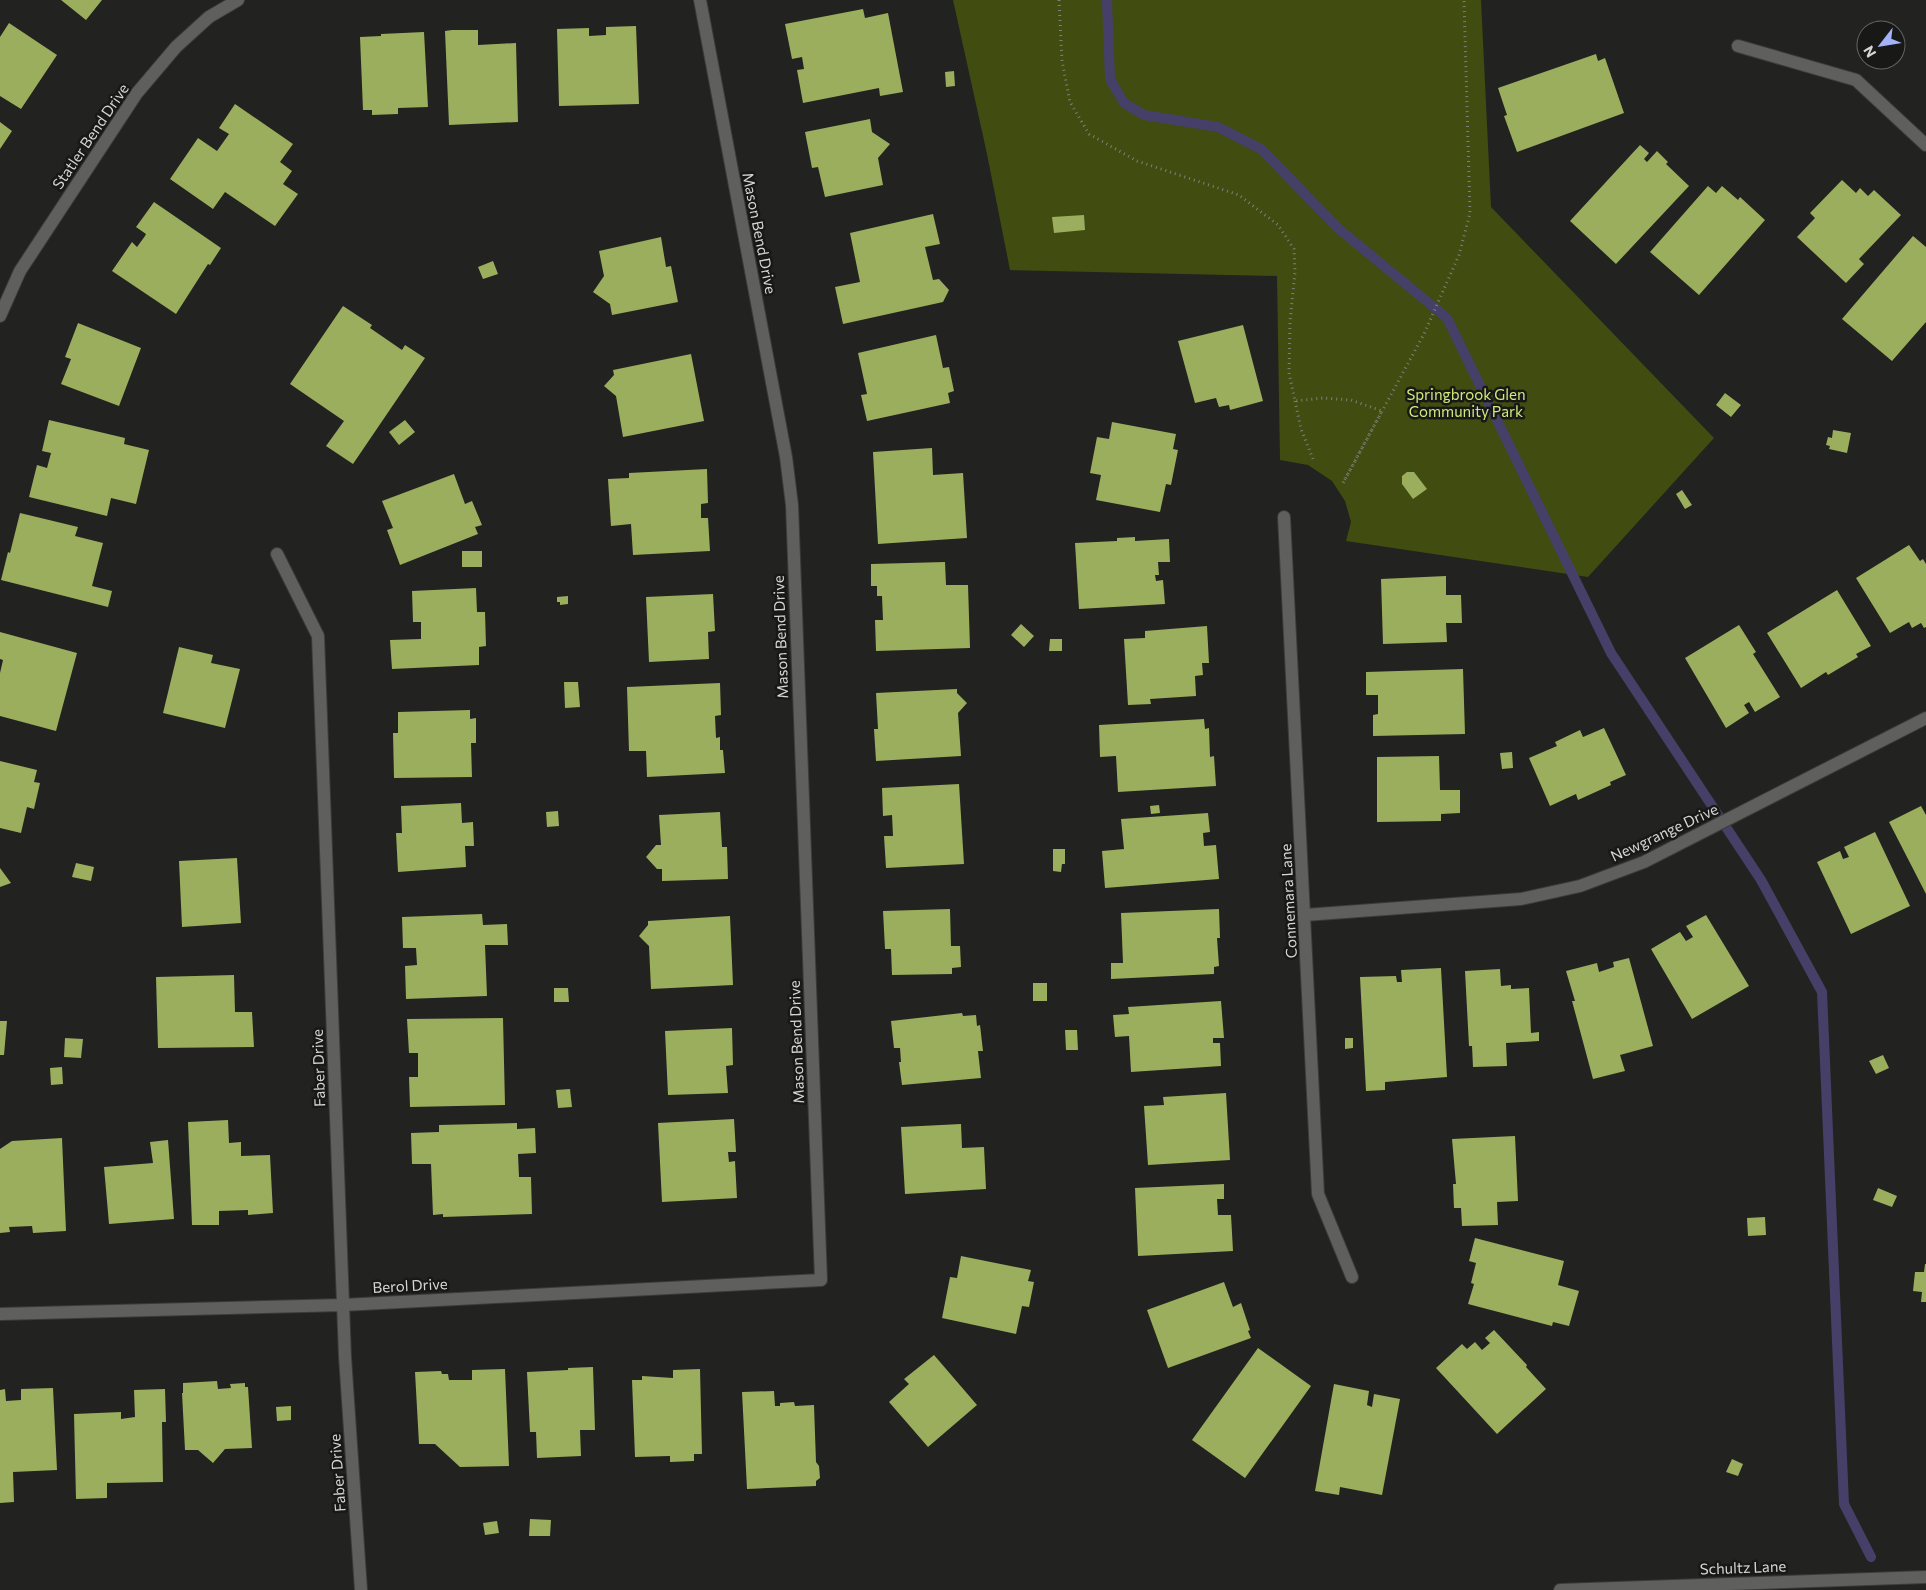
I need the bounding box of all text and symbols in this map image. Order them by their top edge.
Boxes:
north arrow [1856,20,1906,70]
text: N [1859,43,1879,61]
street label: Statler Bend Drive [48,80,132,192]
street label: Mason Bend Drive [739,171,781,295]
park label: Springbrook Glen Community Park [1406,385,1526,420]
street label: Mason Bend Drive [769,575,791,699]
street label: Newgrange Drive [1607,799,1721,865]
street label: Connemara Lane [1276,843,1300,959]
street label: Mason Bend Drive [785,980,807,1104]
street label: Faber Drive [308,1029,328,1107]
street label: Berol Drive [372,1274,448,1296]
street label: Faber Drive [325,1433,349,1513]
street label: Schultz Lane [1700,1556,1787,1578]

